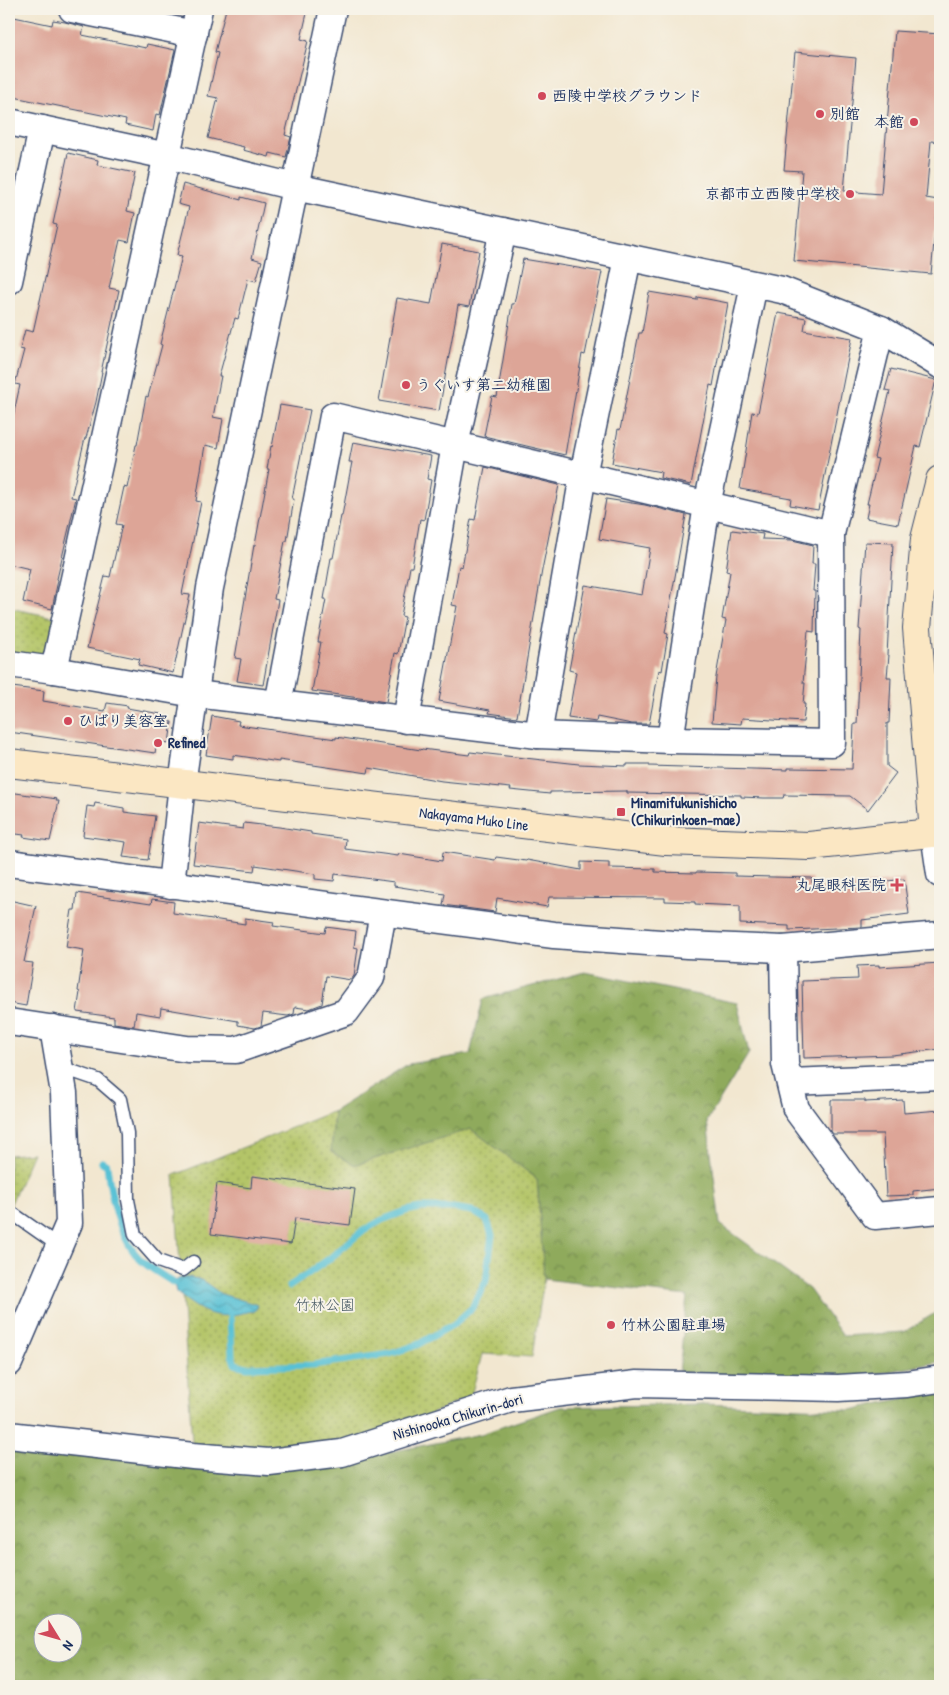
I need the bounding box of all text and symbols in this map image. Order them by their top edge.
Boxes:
place label: 西陵中学校グラウンド [552,85,702,106]
marker: 西陵中学校グラウンド [536,90,548,102]
place label: 別館 [830,103,860,124]
marker: 別館 [814,108,826,120]
place label: 本館 [874,111,904,132]
marker: 本館 [908,116,920,128]
place label: 京都市立西陵中学校 [705,183,840,204]
marker: 京都市立西陵中学校 [844,188,856,200]
place label: うぐいす第二幼稚園 [416,374,551,395]
marker: うぐいす第二幼稚園 [400,379,412,391]
place label: ひばり美容室 [78,710,168,731]
marker: ひばり美容室 [62,715,74,727]
place label: Refined [168,732,206,753]
marker: Refined [152,737,164,749]
place label: Minamifukunishicho (Chikurinkoen-mae) [631,792,741,830]
street label: Nakayama Muko Line [418,801,530,836]
marker: Minamifukunishicho (Chikurinkoen-mae) [615,806,627,818]
place label: 丸尾眼科医院 [796,874,886,895]
marker: 丸尾眼科医院 [890,878,904,892]
park label: 竹林公園 [295,1294,355,1315]
place label: 竹林公園駐車場 [621,1314,726,1335]
marker: 竹林公園駐車場 [605,1319,617,1331]
street label: Nishinooka Chikurin-dori [390,1388,525,1445]
north arrow [32,1612,82,1662]
text: N [59,1637,79,1655]

